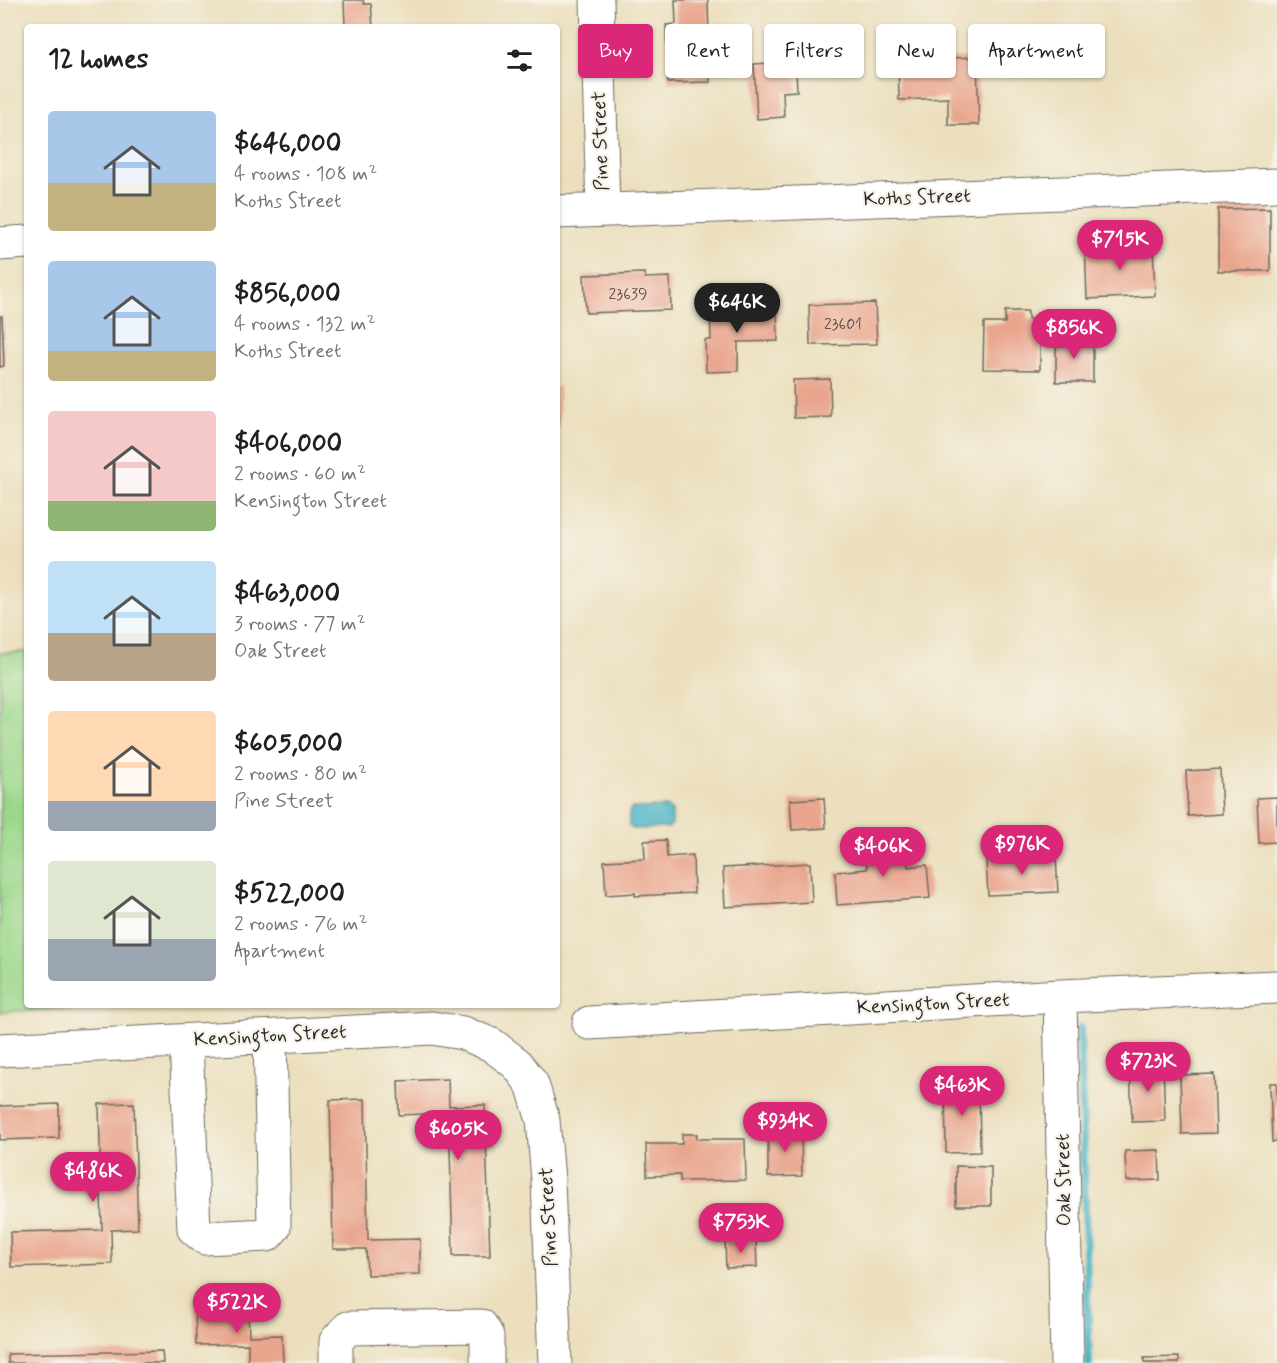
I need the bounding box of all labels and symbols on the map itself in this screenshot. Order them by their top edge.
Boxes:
street label: Pine Street [586,91,616,191]
street label: Koths Street [863,183,971,213]
pin: $715K [1078,220,1162,271]
pin: $646K [695,283,779,334]
house number: 23639 [609,284,647,305]
pin: $856K [1032,309,1116,360]
house number: 23601 [824,314,862,335]
pin: $976K [980,825,1064,876]
pin: $406K [841,827,925,878]
street label: Kensington Street [856,987,1010,1023]
street label: Kensington Street [193,1019,347,1055]
pin: $723K [1106,1042,1190,1093]
pin: $463K [920,1066,1004,1117]
pin: $934K [743,1102,827,1153]
pin: $605K [416,1110,500,1161]
street label: Oak Street [1050,1133,1078,1227]
pin: $486K [51,1152,135,1203]
street label: Pine Street [533,1166,565,1268]
pin: $753K [699,1203,783,1254]
pin: $522K [195,1283,279,1334]

